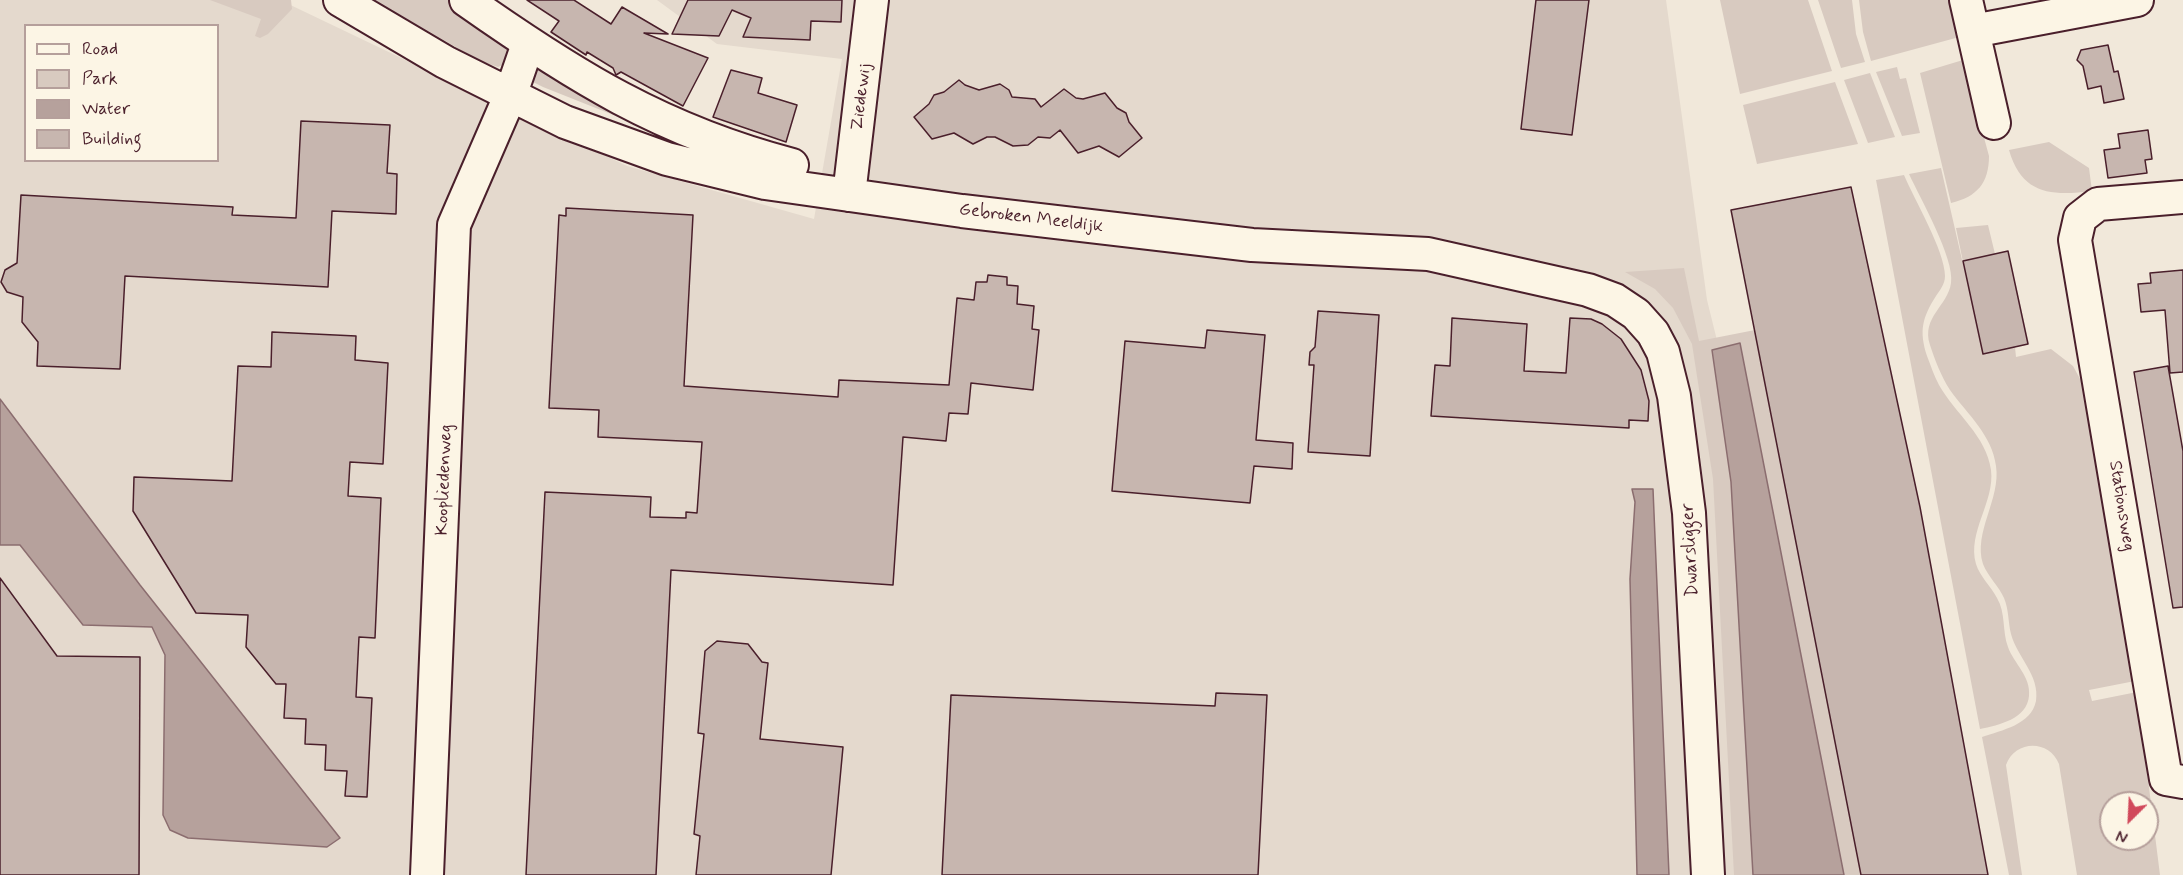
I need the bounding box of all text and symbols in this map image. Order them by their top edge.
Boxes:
legend [24,24,219,162]
text: Road [82,37,118,61]
street label: Ziedewij [847,62,877,132]
text: Park [82,67,118,91]
text: Water [82,97,130,121]
text: Building [82,127,142,151]
street label: Gebroken Meeldijk [958,199,1104,239]
street label: Koopliedenweg [432,424,458,536]
street label: Stationsweg [2103,459,2139,553]
street label: Dwarsligger [1678,503,1704,597]
north arrow [2099,791,2159,851]
text: N [2113,824,2131,848]

